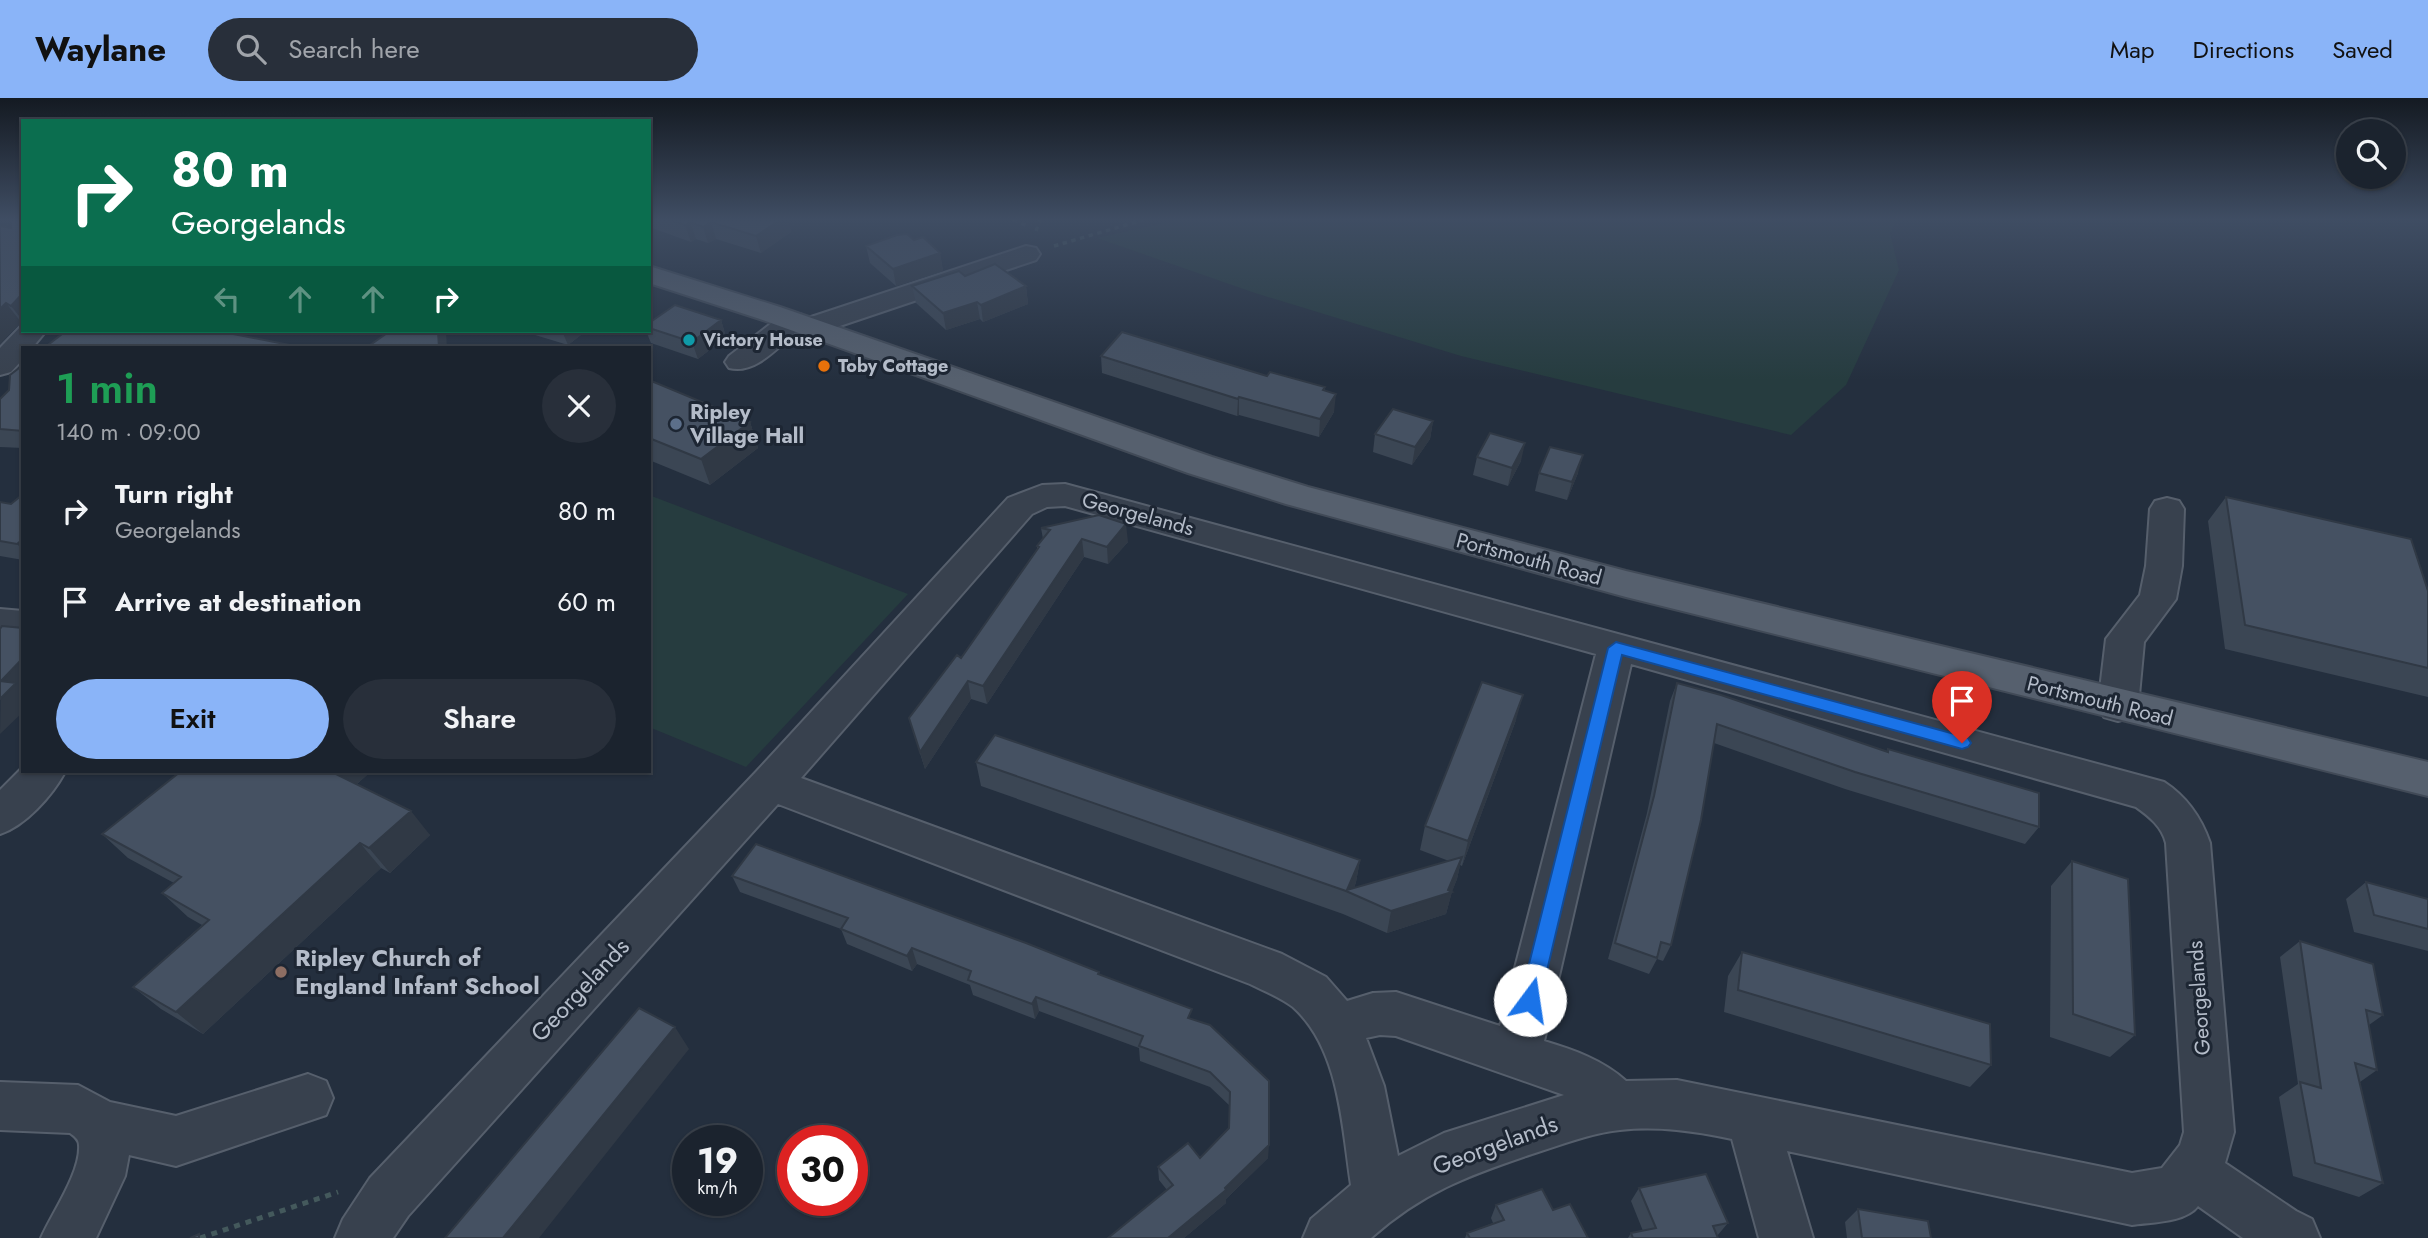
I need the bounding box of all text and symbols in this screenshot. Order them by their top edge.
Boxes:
search box [208,18,698,81]
text: Waylane [35,26,166,73]
icon: search [232,30,270,68]
text: Search here [288,30,420,68]
text: Map [2110,32,2155,67]
text: Directions [2193,32,2294,67]
text: Saved [2332,32,2393,67]
map controls [2336,119,2406,189]
button: search [2336,119,2406,189]
text: 80 m [171,135,289,205]
icon: right [56,147,147,238]
text: Georgelands [171,200,346,246]
icon: left [208,280,246,318]
icon: ahead [281,280,319,318]
icon: ahead [354,280,392,318]
icon: right [427,280,465,318]
place label: Victory House [702,327,823,353]
marker: Victory House [681,332,697,348]
place label: Toby Cottage [838,353,948,379]
text: 1 min [56,358,158,419]
marker: Toby Cottage [816,358,832,374]
button: close [542,369,616,443]
place label: Ripley Village Hall [689,397,804,451]
text: 140 m · 09:00 [56,415,201,449]
marker: Ripley Village Hall [668,416,684,432]
text: Turn right [115,475,233,513]
street label: Georgelands [1079,485,1197,543]
icon: right [56,492,94,530]
text: 80 m [558,492,616,530]
text: Georgelands [115,513,241,547]
street label: Portsmouth Road [1453,525,1605,593]
icon: arrive [56,583,94,621]
text: Arrive at destination [115,583,362,621]
text: 60 m [557,583,616,621]
street label: Portsmouth Road [2024,668,2176,734]
pin [1932,671,1992,743]
button: Exit [56,679,329,759]
button: Share [343,679,616,759]
icon: arrive [1943,682,1981,720]
street label: Georgelands [522,930,637,1049]
place label: Ripley Church of England Infant School [295,940,540,1003]
street label: Georgelands [2180,940,2218,1056]
position arrow [1493,963,1567,1037]
marker: Ripley Church of England Infant School [273,964,289,980]
street label: Georgelands [1427,1106,1562,1183]
speed limit sign: 30 [777,1125,868,1216]
text: 19 [697,1136,738,1186]
text: km/h [697,1175,738,1201]

